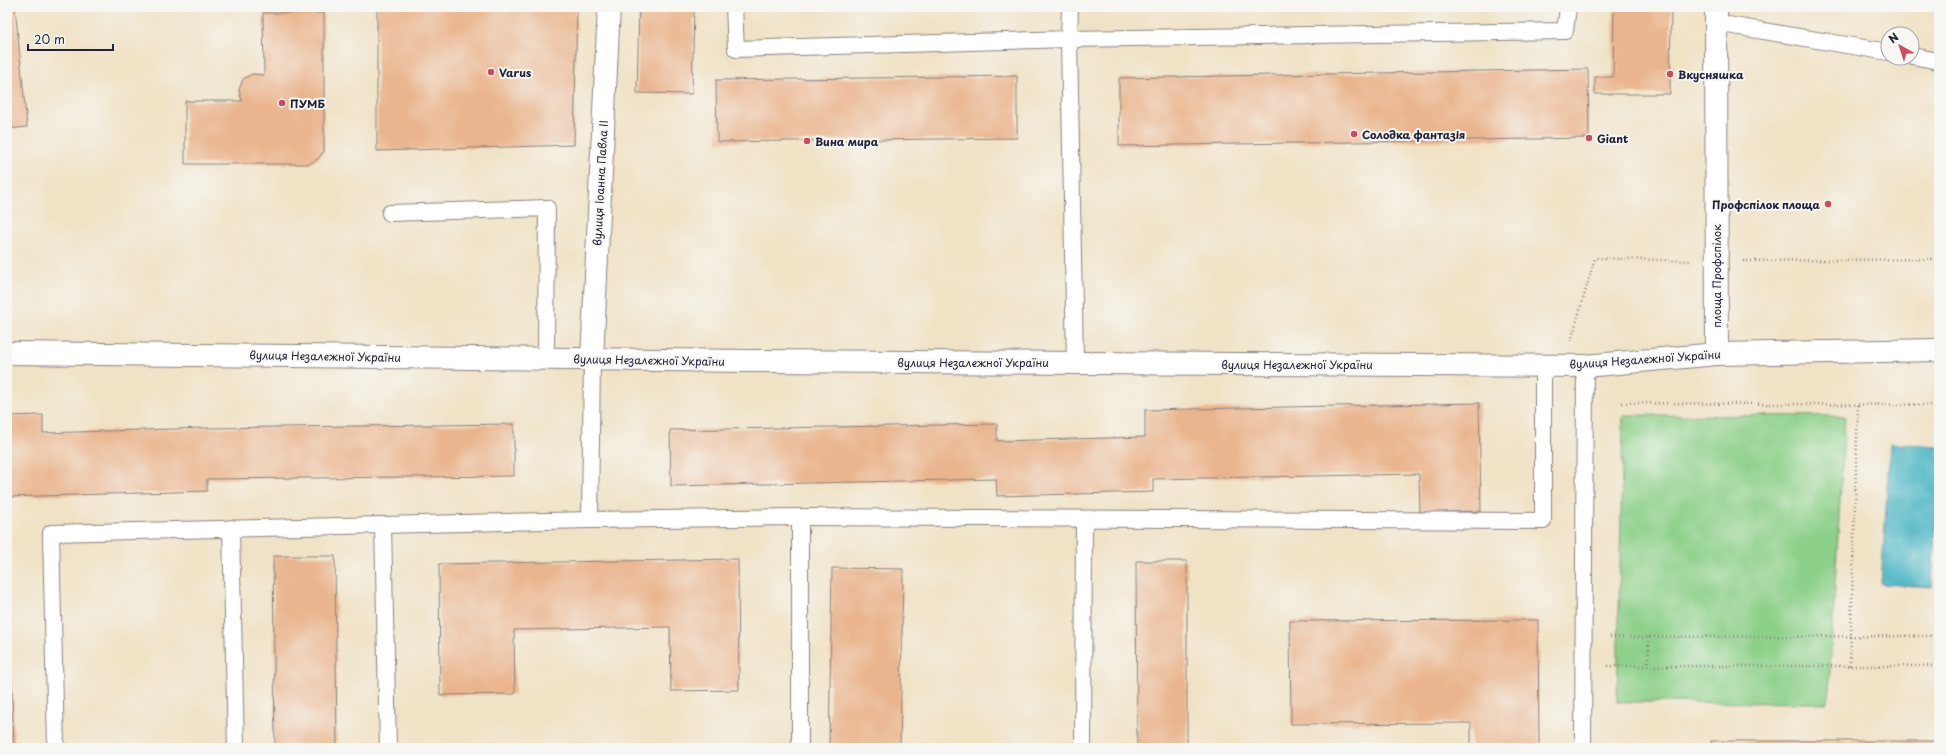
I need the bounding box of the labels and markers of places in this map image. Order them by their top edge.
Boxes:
place label: Varus [499,64,531,81]
place label: Вкусняшка [1678,66,1744,83]
marker: Varus [486,67,496,77]
marker: Вкусняшка [1665,69,1675,79]
place label: ПУМБ [290,95,325,112]
marker: ПУМБ [277,98,287,108]
place label: Солодка фантазія [1362,126,1465,143]
marker: Солодка фантазія [1349,129,1359,139]
place label: Giant [1597,130,1628,147]
place label: Вина мира [815,133,879,150]
marker: Giant [1584,133,1594,143]
marker: Вина мира [802,136,812,146]
place label: Профспілок площа [1712,196,1821,213]
marker: Профспілок площа [1823,199,1833,209]

